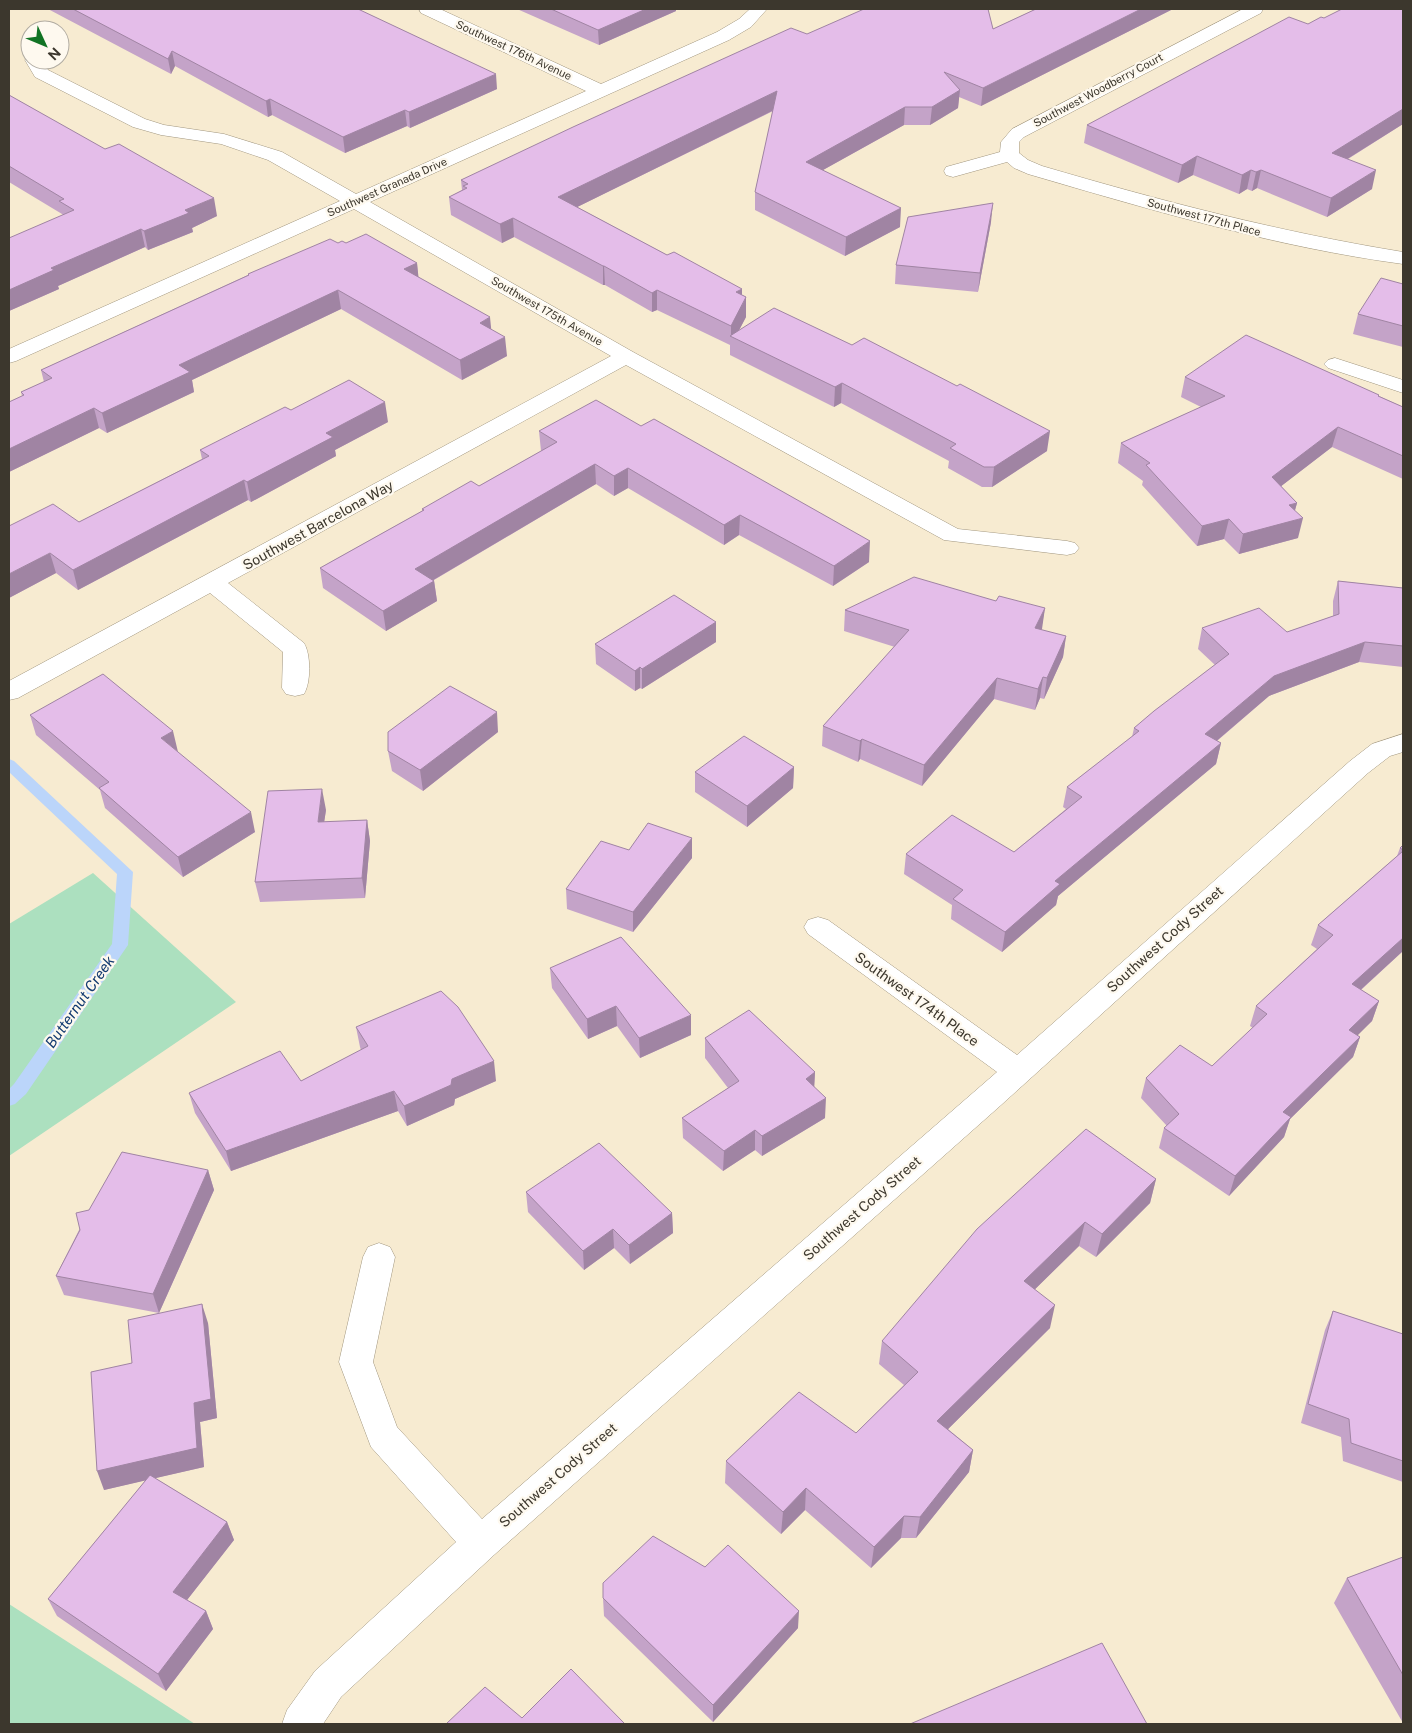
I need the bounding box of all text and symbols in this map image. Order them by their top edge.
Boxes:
street label: Southwest 176th Avenue [454,18,574,82]
north arrow [20,20,70,70]
text: N [45,45,64,64]
street label: Southwest Woodberry Court [1031,51,1165,129]
street label: Southwest Granada Drive [325,155,449,219]
street label: Southwest 177th Place [1146,196,1262,238]
street label: Southwest 175th Avenue [489,274,605,348]
street label: Southwest Barcelona Way [240,477,396,573]
street label: Southwest Cody Street [1104,883,1226,995]
street label: Southwest 174th Place [852,949,982,1049]
water label: Butternut Creek [42,952,118,1051]
street label: Southwest Cody Street [800,1153,924,1263]
street label: Southwest Cody Street [496,1420,620,1530]

